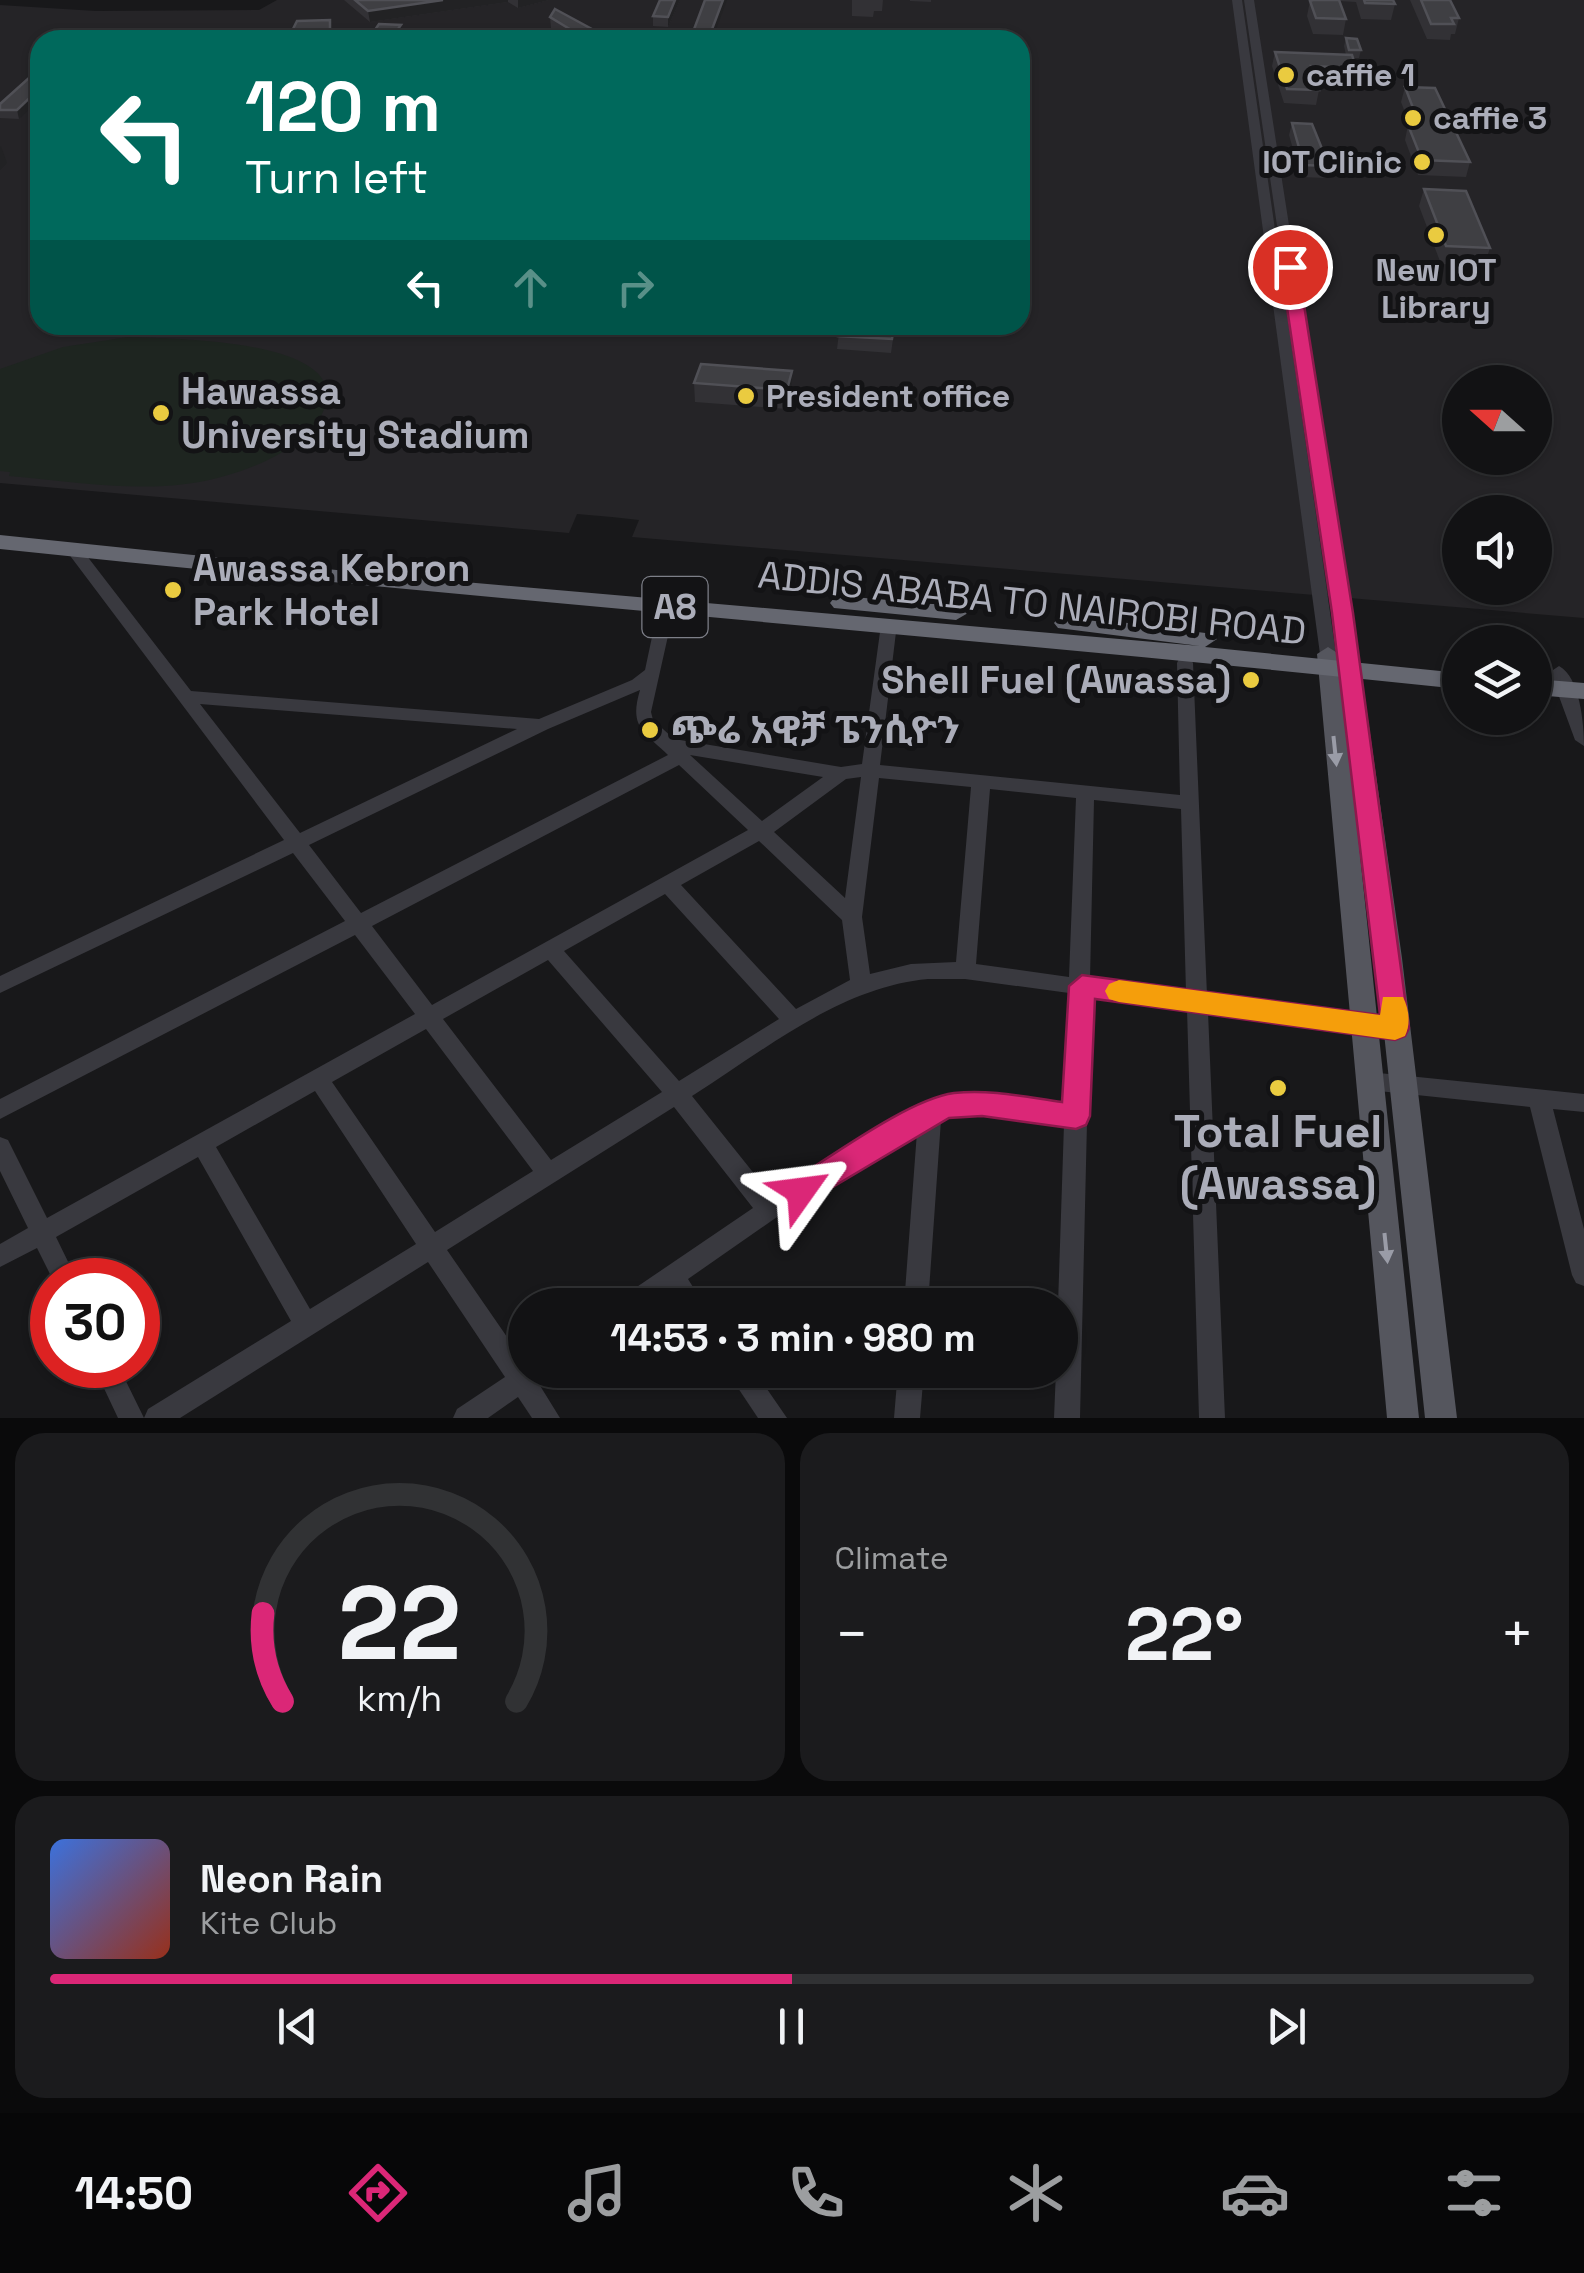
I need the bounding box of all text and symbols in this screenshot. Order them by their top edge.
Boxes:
place label: caffie 1 [1306,55,1415,95]
text: 120 m [245,62,441,151]
marker: caffie 1 [1275,64,1297,86]
icon: left [80,70,210,200]
place label: caffie 3 [1433,98,1547,138]
marker: caffie 3 [1402,107,1424,129]
place label: IOT Clinic [1262,142,1402,182]
text: Turn left [245,149,428,206]
marker: IOT Clinic [1411,151,1433,173]
marker: New IOT Library [1425,224,1447,246]
pin [1248,225,1333,310]
icon: arrive [1263,240,1318,295]
place label: New IOT Library [1375,250,1497,327]
icon: left [398,260,453,315]
icon: ahead [503,260,558,315]
icon: right [608,260,663,315]
north arrow [1442,365,1552,475]
map controls [1442,365,1552,735]
place label: Hawassa University Stadium [181,367,529,459]
place label: President office [766,376,1010,416]
marker: President office [735,385,757,407]
marker: Hawassa University Stadium [150,402,172,424]
button: sound [1442,495,1552,605]
place label: Awassa Kebron Park Hotel [193,544,470,636]
street label: ADDIS ABABA TO NAIROBI ROAD [756,550,1308,656]
road number: A8 [642,577,708,637]
marker: Awassa Kebron Park Hotel [162,579,184,601]
button: layers [1442,625,1552,735]
place label: Shell Fuel (Awassa) [881,656,1231,704]
marker: Shell Fuel (Awassa) [1240,669,1262,691]
place label: ጭሬ አዊቻ ፔንሲዮን [670,706,960,754]
marker: ጭሬ አዊቻ ፔንሲዮን [639,719,661,741]
one-way arrow [1327,735,1343,767]
marker: Total Fuel (Awassa) [1267,1077,1289,1099]
place label: Total Fuel (Awassa) [1174,1103,1382,1212]
position arrow [749,1139,853,1243]
one-way arrow [1378,1233,1394,1265]
speed limit sign: 30 [30,1258,160,1388]
text: 14:53 · 3 min · 980 m [610,1314,976,1362]
text: Climate [835,1538,949,1578]
text: 22 [338,1557,462,1689]
text: 22° [1125,1586,1244,1682]
text: − [835,1599,869,1669]
text: + [1500,1599,1534,1669]
text: km/h [357,1676,442,1721]
text: Neon Rain [200,1855,383,1903]
text: Kite Club [200,1903,337,1943]
icon: previous [270,1999,325,2054]
icon: pause [764,1999,819,2054]
icon: next [1259,1999,1314,2054]
icon: directions [343,2158,413,2228]
icon: music [562,2158,632,2228]
icon: phone [781,2158,851,2228]
icon: climate [1001,2158,1071,2228]
icon: car [1220,2158,1290,2228]
icon: filters [1439,2158,1509,2228]
text: 14:50 [75,2165,193,2222]

